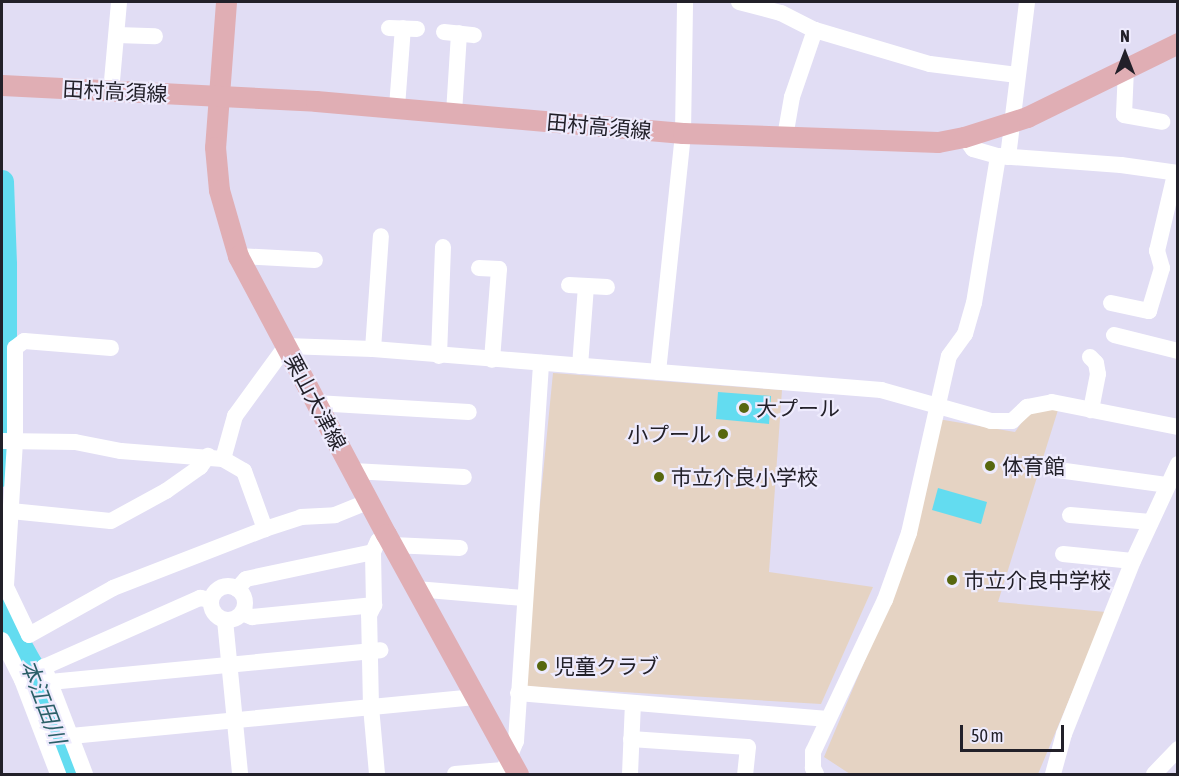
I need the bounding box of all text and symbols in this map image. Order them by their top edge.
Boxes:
north arrow [1095,24,1155,84]
text: N [1120,27,1130,45]
street label: 田村高須線 [62,76,168,106]
street label: 田村高須線 [546,109,652,143]
street label: 栗山大津線 [280,350,352,454]
place label: 大プール [756,395,840,421]
marker: 大プール [737,401,751,415]
place label: 小プール [627,421,711,447]
marker: 小プール [716,427,730,441]
place label: 体育館 [1002,453,1065,479]
marker: 体育館 [983,459,997,473]
place label: 市立介良小学校 [671,464,818,490]
marker: 市立介良小学校 [652,470,666,484]
place label: 市立介良中学校 [964,567,1111,593]
marker: 市立介良中学校 [945,573,959,587]
place label: 児童クラブ [554,653,659,679]
water label: 本江田川 [15,656,71,748]
marker: 児童クラブ [535,659,549,673]
scale bar [963,713,1066,751]
text: 50 m [971,725,1003,746]

